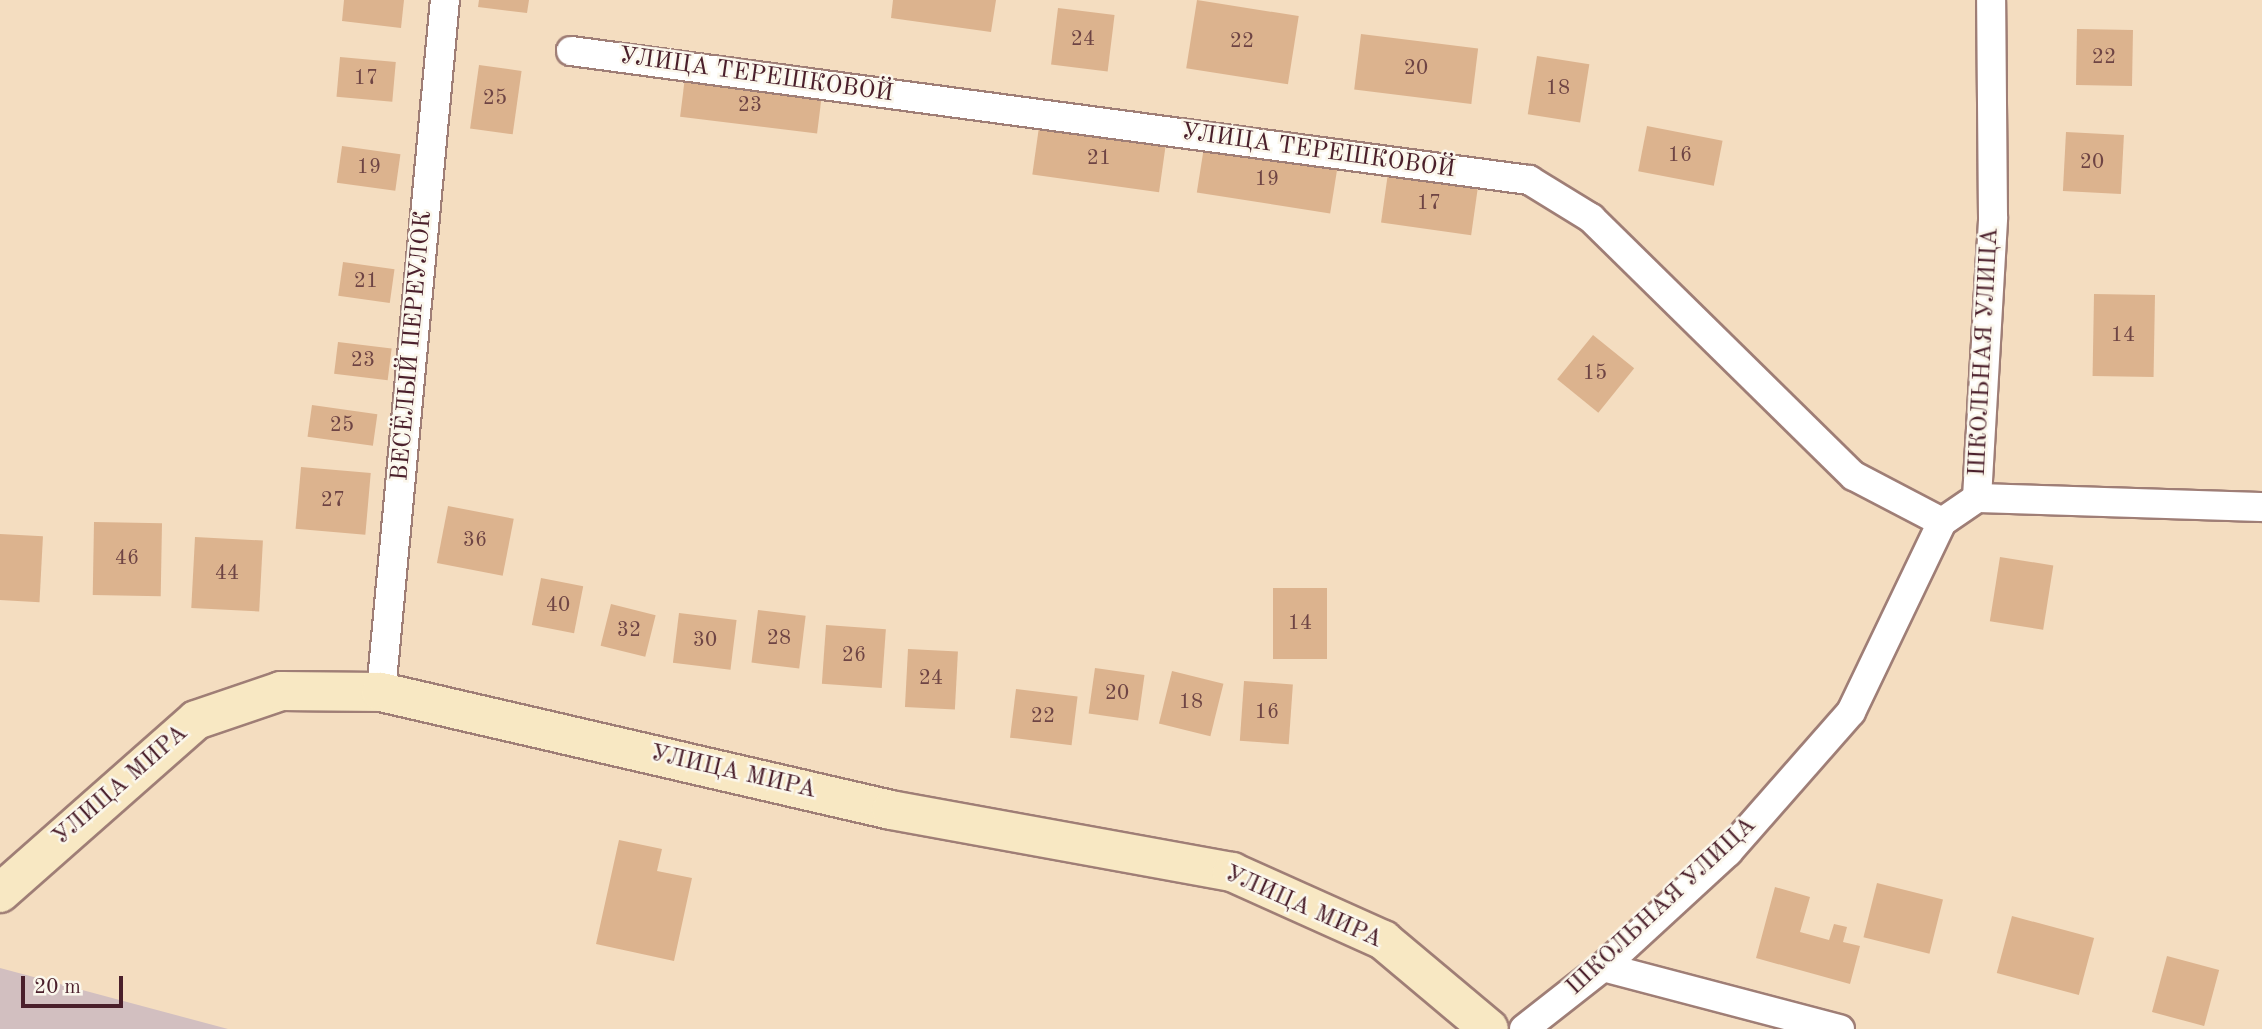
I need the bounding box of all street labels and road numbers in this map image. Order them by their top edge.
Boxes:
street label: УЛИЦА ТЕРЕШКОВОЙ [617,42,895,110]
street label: УЛИЦА ТЕРЕШКОВОЙ [1179,118,1457,186]
street label: ВЕСЁЛЫЙ ПЕРЕУЛОК [387,210,439,482]
street label: ШКОЛЬНАЯ УЛИЦА [1964,227,2006,477]
street label: УЛИЦА МИРА [48,720,194,852]
street label: УЛИЦА МИРА [647,740,819,806]
street label: ШКОЛЬНАЯ УЛИЦА [1561,812,1763,1002]
street label: УЛИЦА МИРА [1220,860,1386,956]

